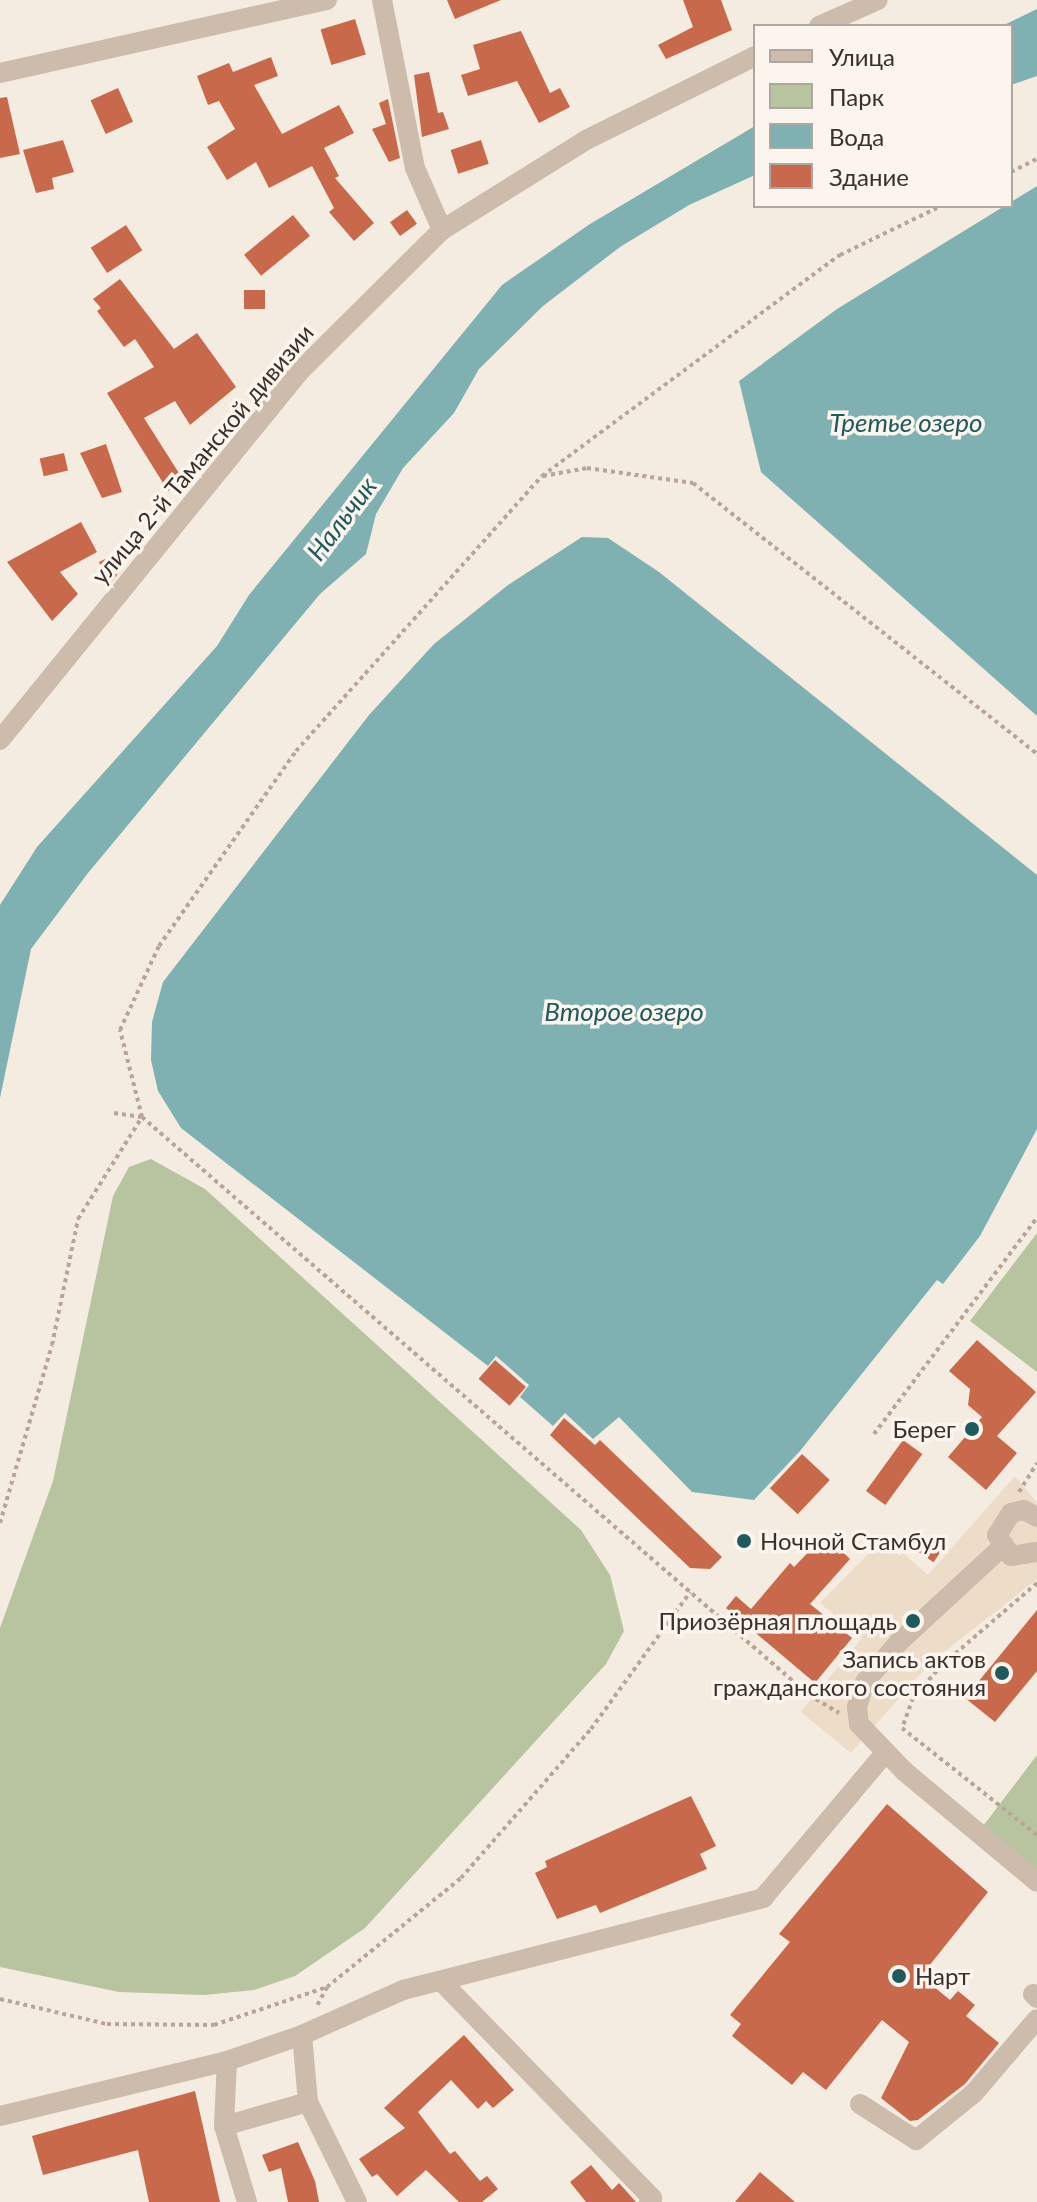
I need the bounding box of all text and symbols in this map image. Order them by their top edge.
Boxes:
legend [753,24,1013,208]
text: Улица [829,42,895,71]
text: Парк [829,82,884,111]
text: Вода [829,122,884,151]
text: Здание [829,162,909,191]
street label: улица 2-й Таманской дивизии [85,318,319,590]
water label: Третье озеро [829,407,983,439]
water label: Нальчик [301,471,383,567]
water label: Второе озеро [544,996,704,1028]
place label: Берег [892,1415,956,1443]
marker: Берег [963,1420,981,1438]
place label: Ночной Стамбул [760,1527,946,1555]
marker: Ночной Стамбул [735,1532,753,1550]
place label: Приозёрная площадь [658,1607,897,1635]
marker: Приозёрная площадь [904,1612,922,1630]
place label: Запись актов гражданского состояния [713,1645,986,1701]
marker: Запись актов гражданского состояния [993,1664,1011,1682]
place label: Нарт [915,1962,970,1990]
marker: Нарт [890,1967,908,1985]

